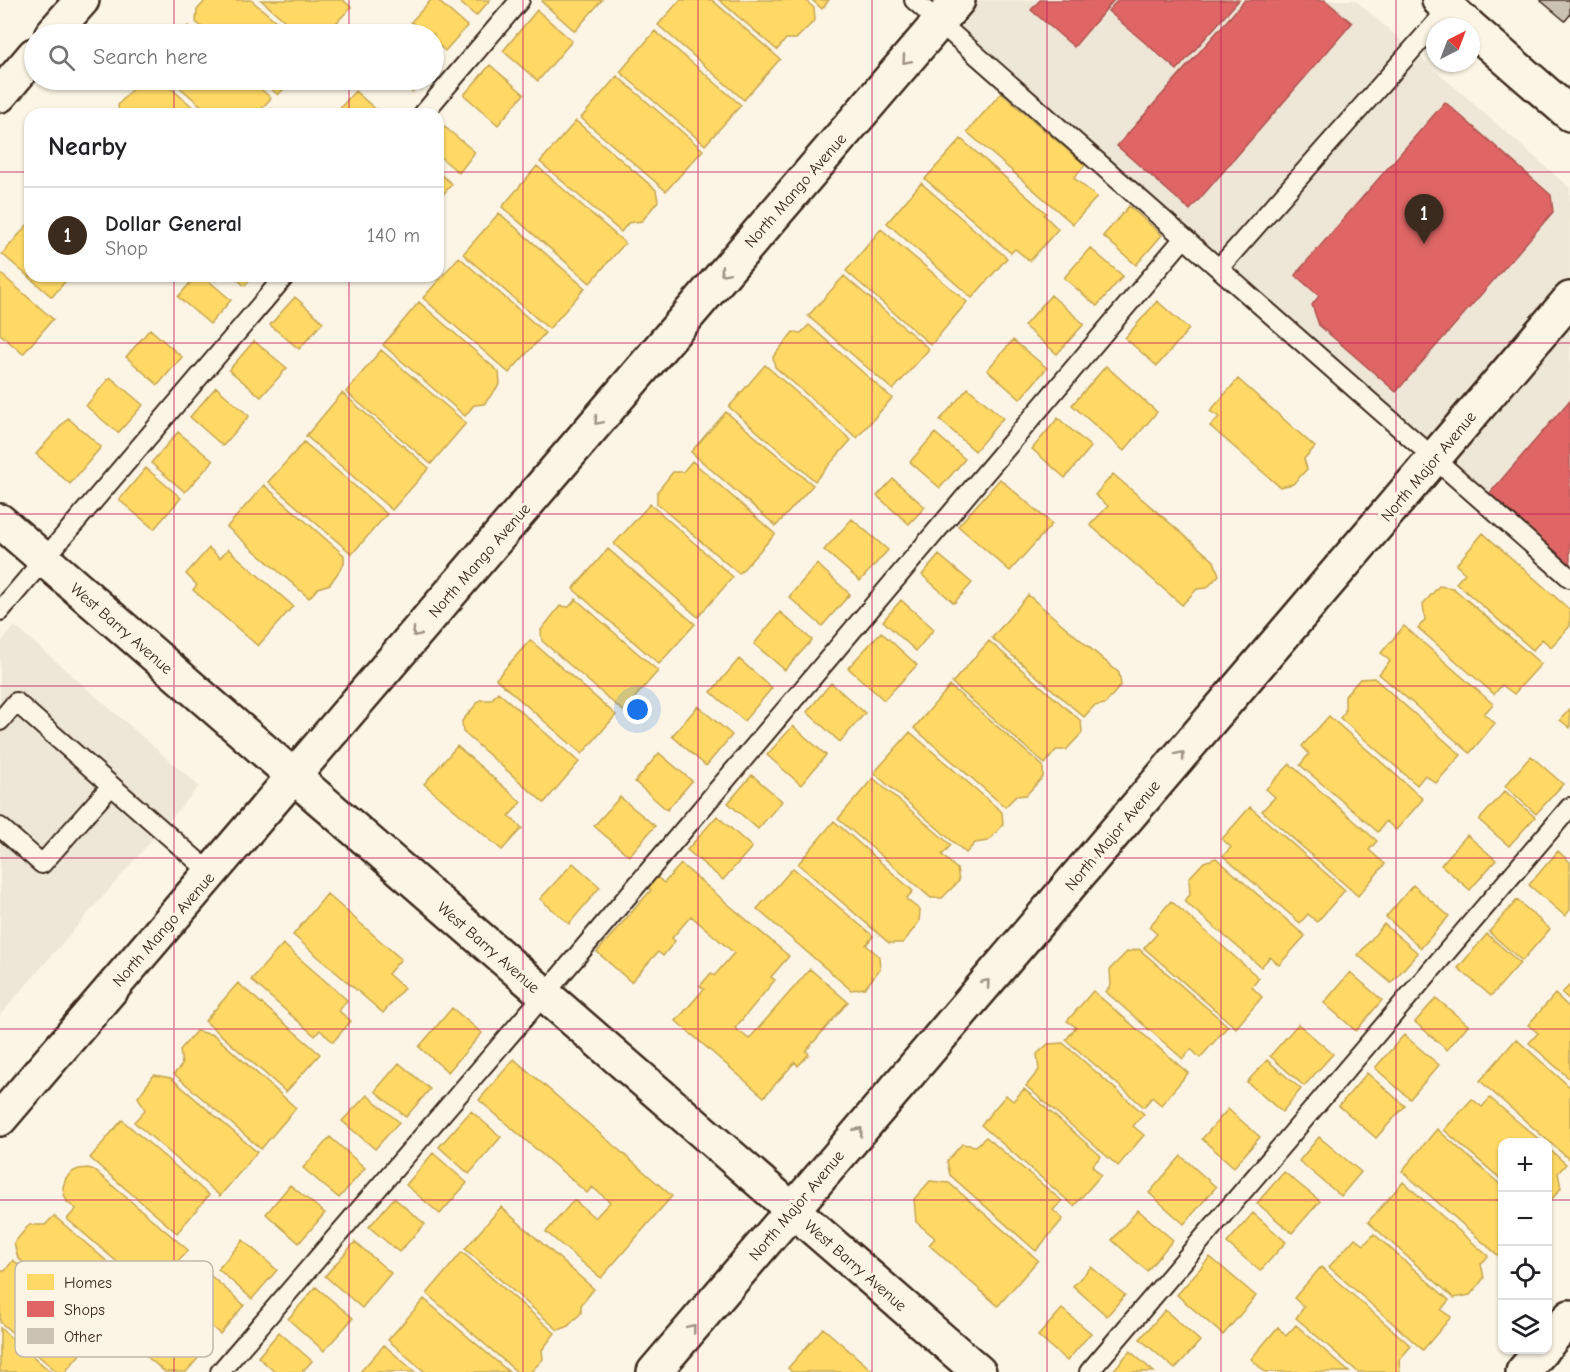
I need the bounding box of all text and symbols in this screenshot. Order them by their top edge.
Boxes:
north arrow [1426,18,1480,72]
search box [24,24,444,90]
icon: search [45,41,78,74]
text: Search here [93,44,208,70]
one-way arrow [902,53,913,64]
street label: North Mango Avenue [741,130,850,251]
text: Nearby [48,132,127,162]
pin: 1 [1404,194,1444,244]
text: Dollar General [105,211,242,237]
text: 1 [64,224,71,247]
text: 140 m [367,224,420,247]
text: Shop [105,237,148,260]
one-way arrow [721,265,732,276]
street label: North Major Avenue [1377,408,1480,525]
one-way arrow [594,414,605,425]
street label: North Mango Avenue [425,500,534,621]
street label: West Barry Avenue [67,579,176,678]
one-way arrow [412,626,423,637]
your location [623,695,652,724]
one-way arrow [1174,751,1185,762]
street label: North Major Avenue [1061,777,1164,894]
street label: North Mango Avenue [109,869,218,990]
street label: West Barry Avenue [434,898,543,997]
one-way arrow [979,979,990,990]
one-way arrow [852,1127,863,1138]
map controls [1498,1138,1552,1354]
button: + [1498,1138,1552,1192]
street label: North Major Avenue [745,1147,848,1264]
button: − [1498,1192,1552,1246]
street label: West Barry Avenue [801,1216,910,1315]
button: locate [1498,1246,1552,1300]
legend [15,1261,213,1357]
text: Homes [64,1274,112,1292]
button: layers [1498,1300,1552,1354]
text: Shops [64,1301,105,1319]
one-way arrow [685,1324,696,1334]
text: Other [64,1328,102,1346]

